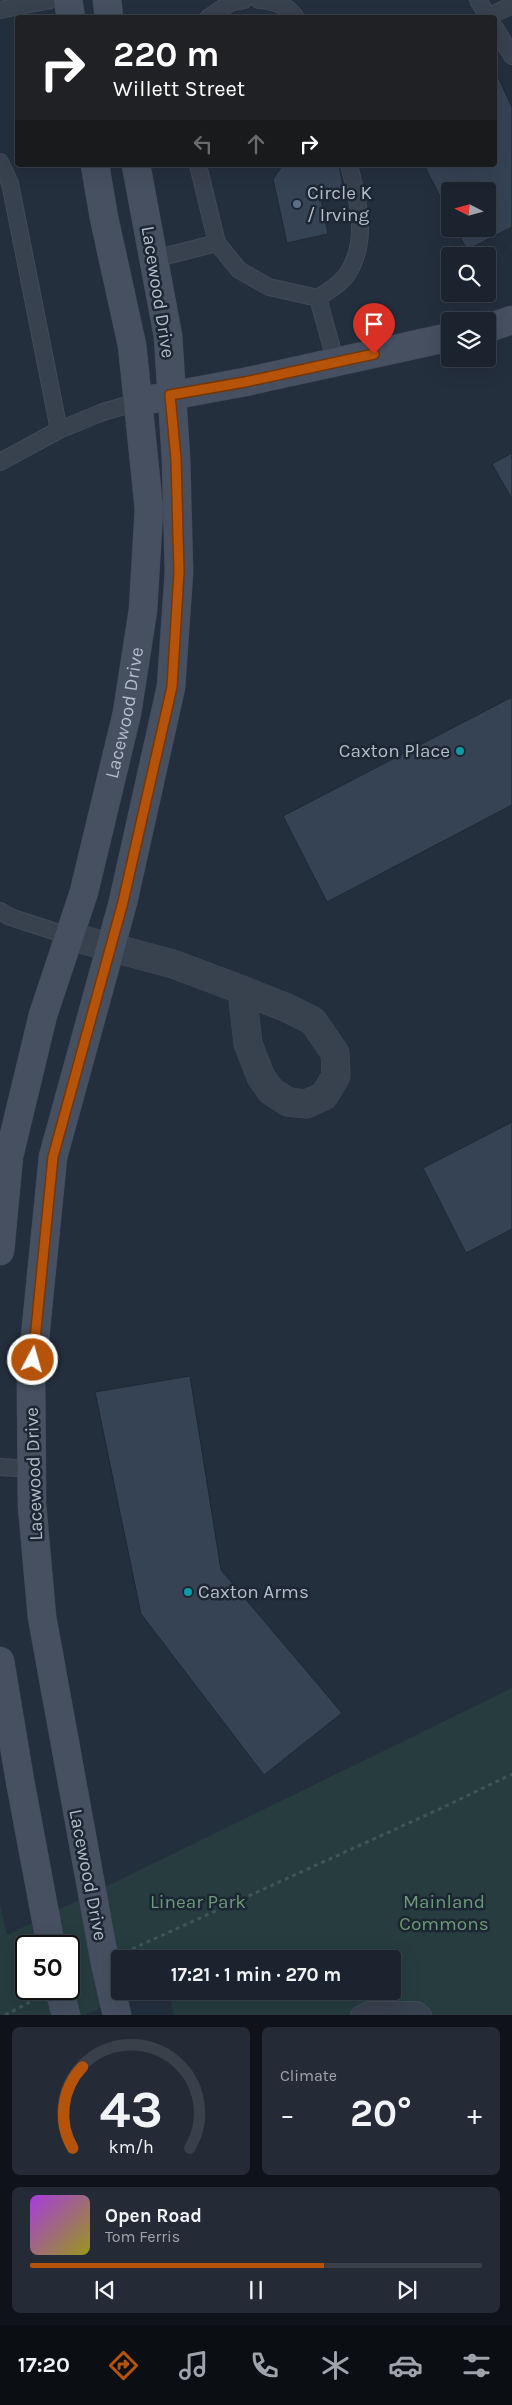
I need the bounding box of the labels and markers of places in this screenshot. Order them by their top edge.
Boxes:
place label: Circle K / Irving [307,182,373,226]
marker: Circle K / Irving [291,198,303,210]
pin [353,303,395,354]
place label: Caxton Place [339,740,450,762]
marker: Caxton Place [454,745,466,757]
place label: Caxton Arms [198,1581,309,1603]
marker: Caxton Arms [182,1586,194,1598]

